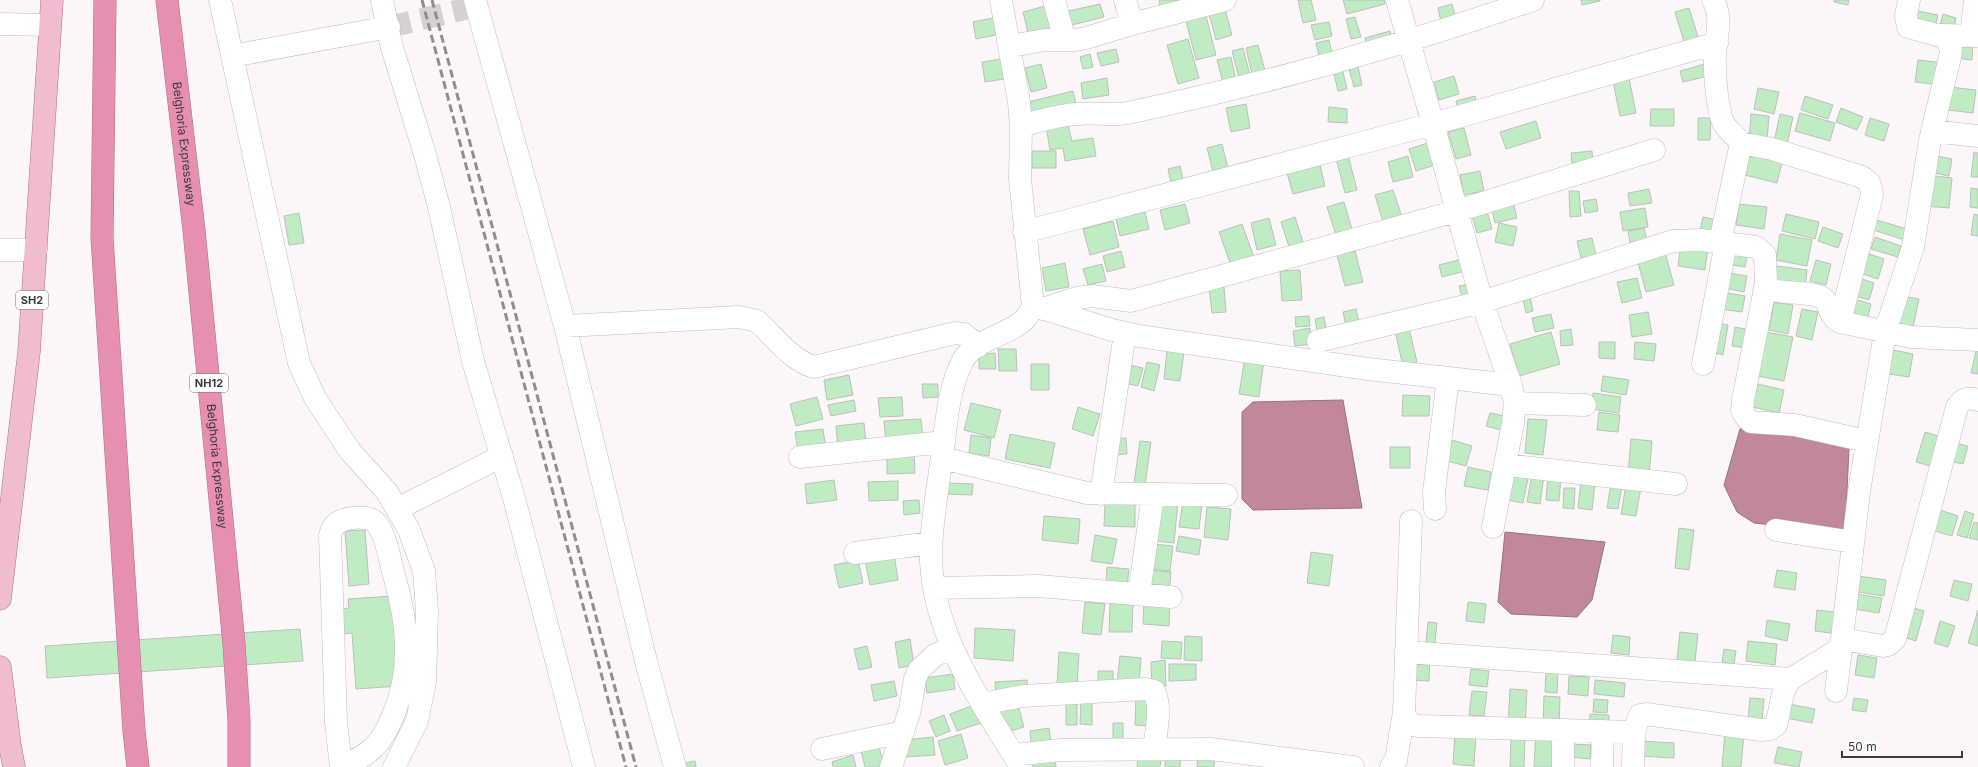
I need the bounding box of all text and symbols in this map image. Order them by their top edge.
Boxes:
street label: Belghoria Expressway [170,81,199,207]
road number: SH2 [16,291,48,309]
road number: NH12 [190,374,228,392]
street label: Belghoria Expressway [204,403,231,530]
scale bar [1842,733,1962,759]
text: 50 m [1848,739,1877,754]

